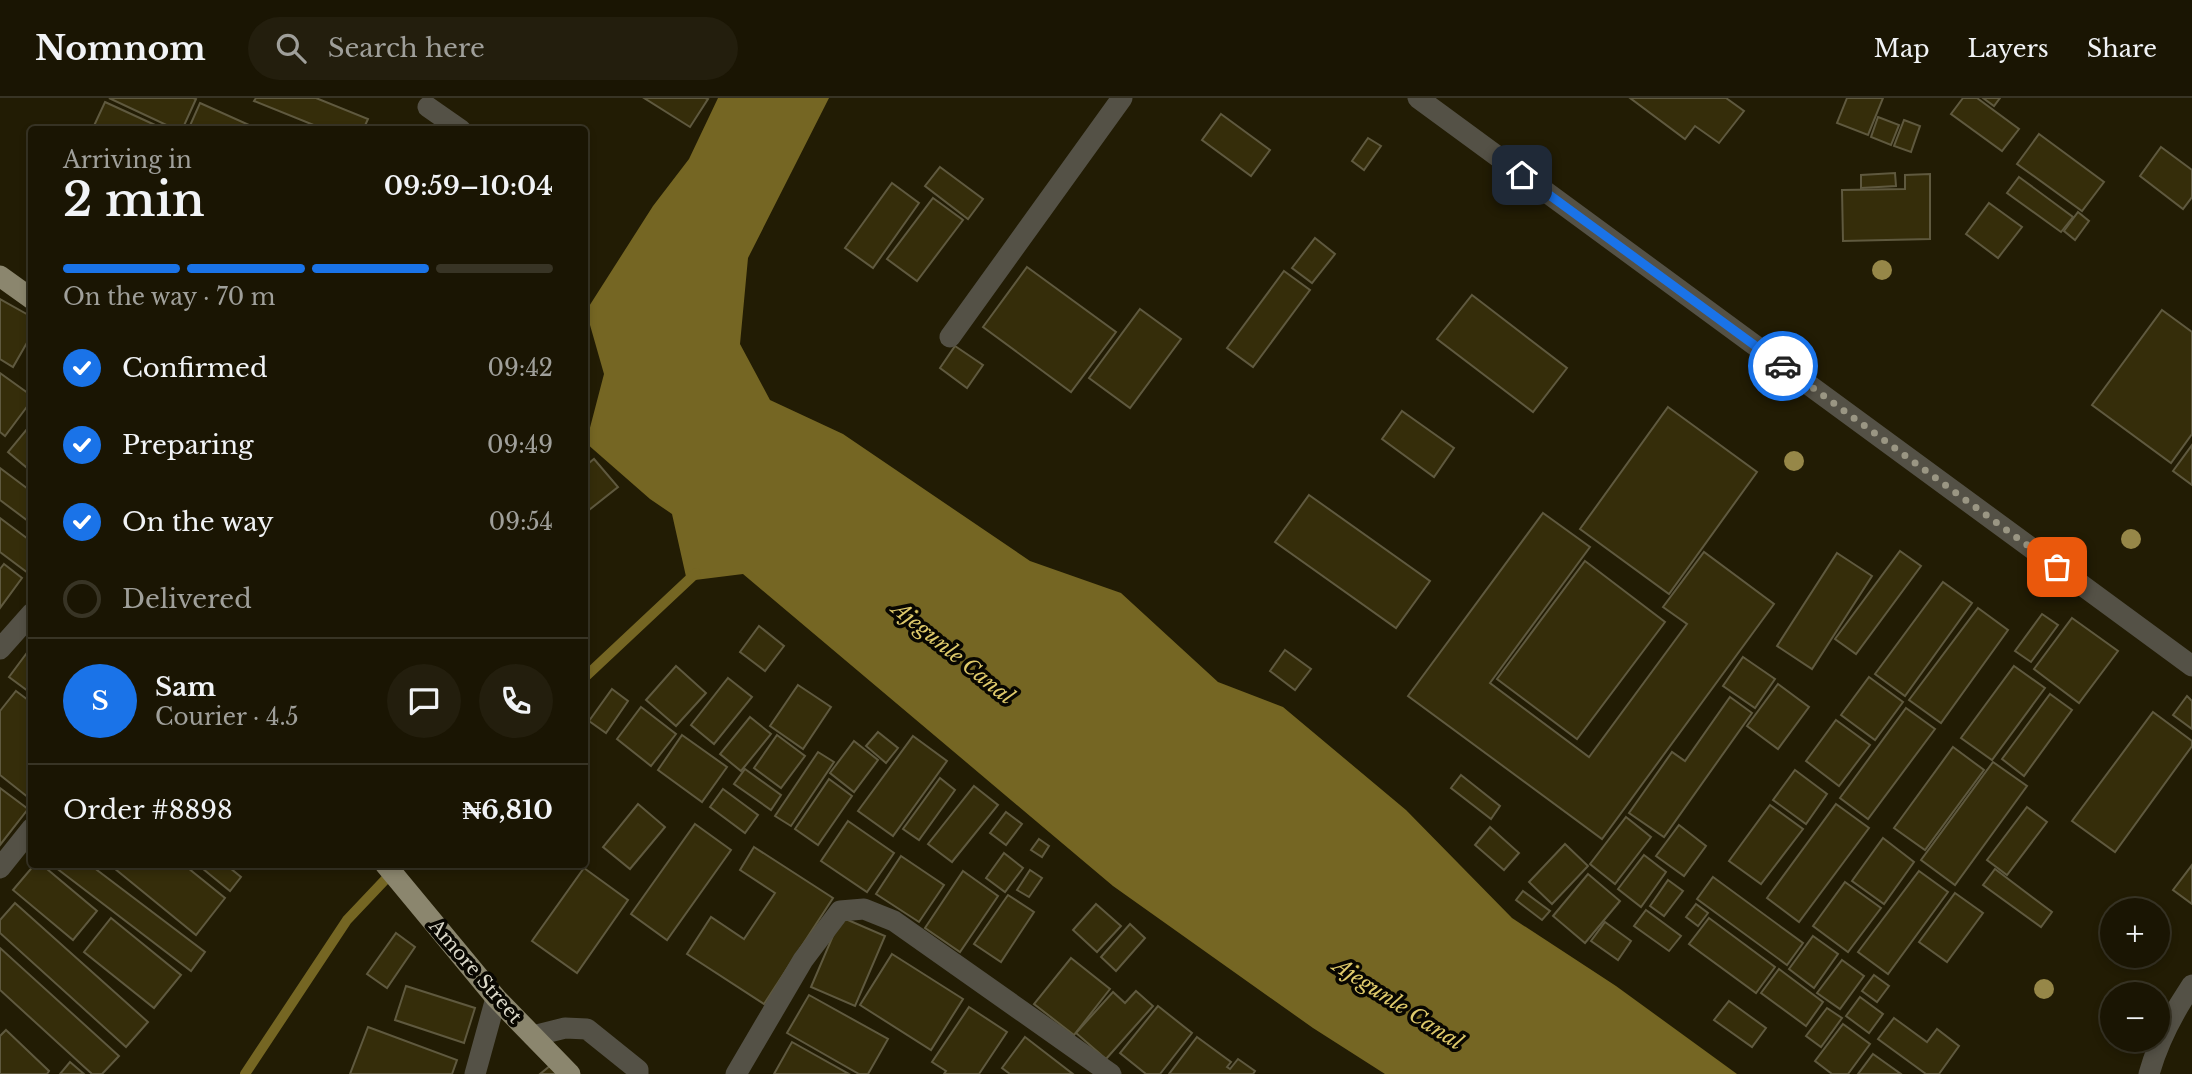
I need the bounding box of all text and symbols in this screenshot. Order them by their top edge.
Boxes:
search box [248,17,738,80]
text: Nomnom [35,28,206,69]
icon: search [272,29,310,67]
text: Search here [328,32,485,64]
text: Map [1874,34,1930,63]
text: Layers [1968,34,2049,63]
text: Share [2087,34,2157,63]
pin [1492,145,1552,205]
text: Arriving in [63,146,192,174]
icon: home [1503,156,1541,194]
text: 09:59–10:04 [384,170,553,202]
text: 2 min [63,171,205,228]
text: On the way · 70 m [63,283,276,311]
courier [1748,331,1818,401]
icon: car [1764,347,1802,385]
icon: check [63,349,101,387]
text: Confirmed [122,352,267,384]
text: 09:42 [488,354,553,382]
icon: check [63,426,101,464]
text: Preparing [122,429,254,461]
text: 09:49 [487,431,553,459]
icon: check [63,503,101,541]
text: On the way [122,506,274,538]
text: 09:54 [489,508,553,536]
pin [2027,537,2087,597]
icon: bag [2038,548,2076,586]
text: Delivered [122,583,252,615]
water label: Ajegunle Canal [885,594,1019,710]
button: chat [387,664,461,738]
button: phone [479,664,553,738]
text: Sam [155,671,216,703]
text: S [91,685,109,717]
text: Courier · 4.5 [155,703,299,731]
text: Order #8898 [63,794,233,826]
text: ₦6,810 [462,794,553,826]
map controls [2100,898,2170,1052]
button: + [2100,898,2170,968]
street label: Amore Street [424,914,527,1028]
water label: Ajegunle Canal [1326,951,1468,1056]
button: − [2100,982,2170,1052]

